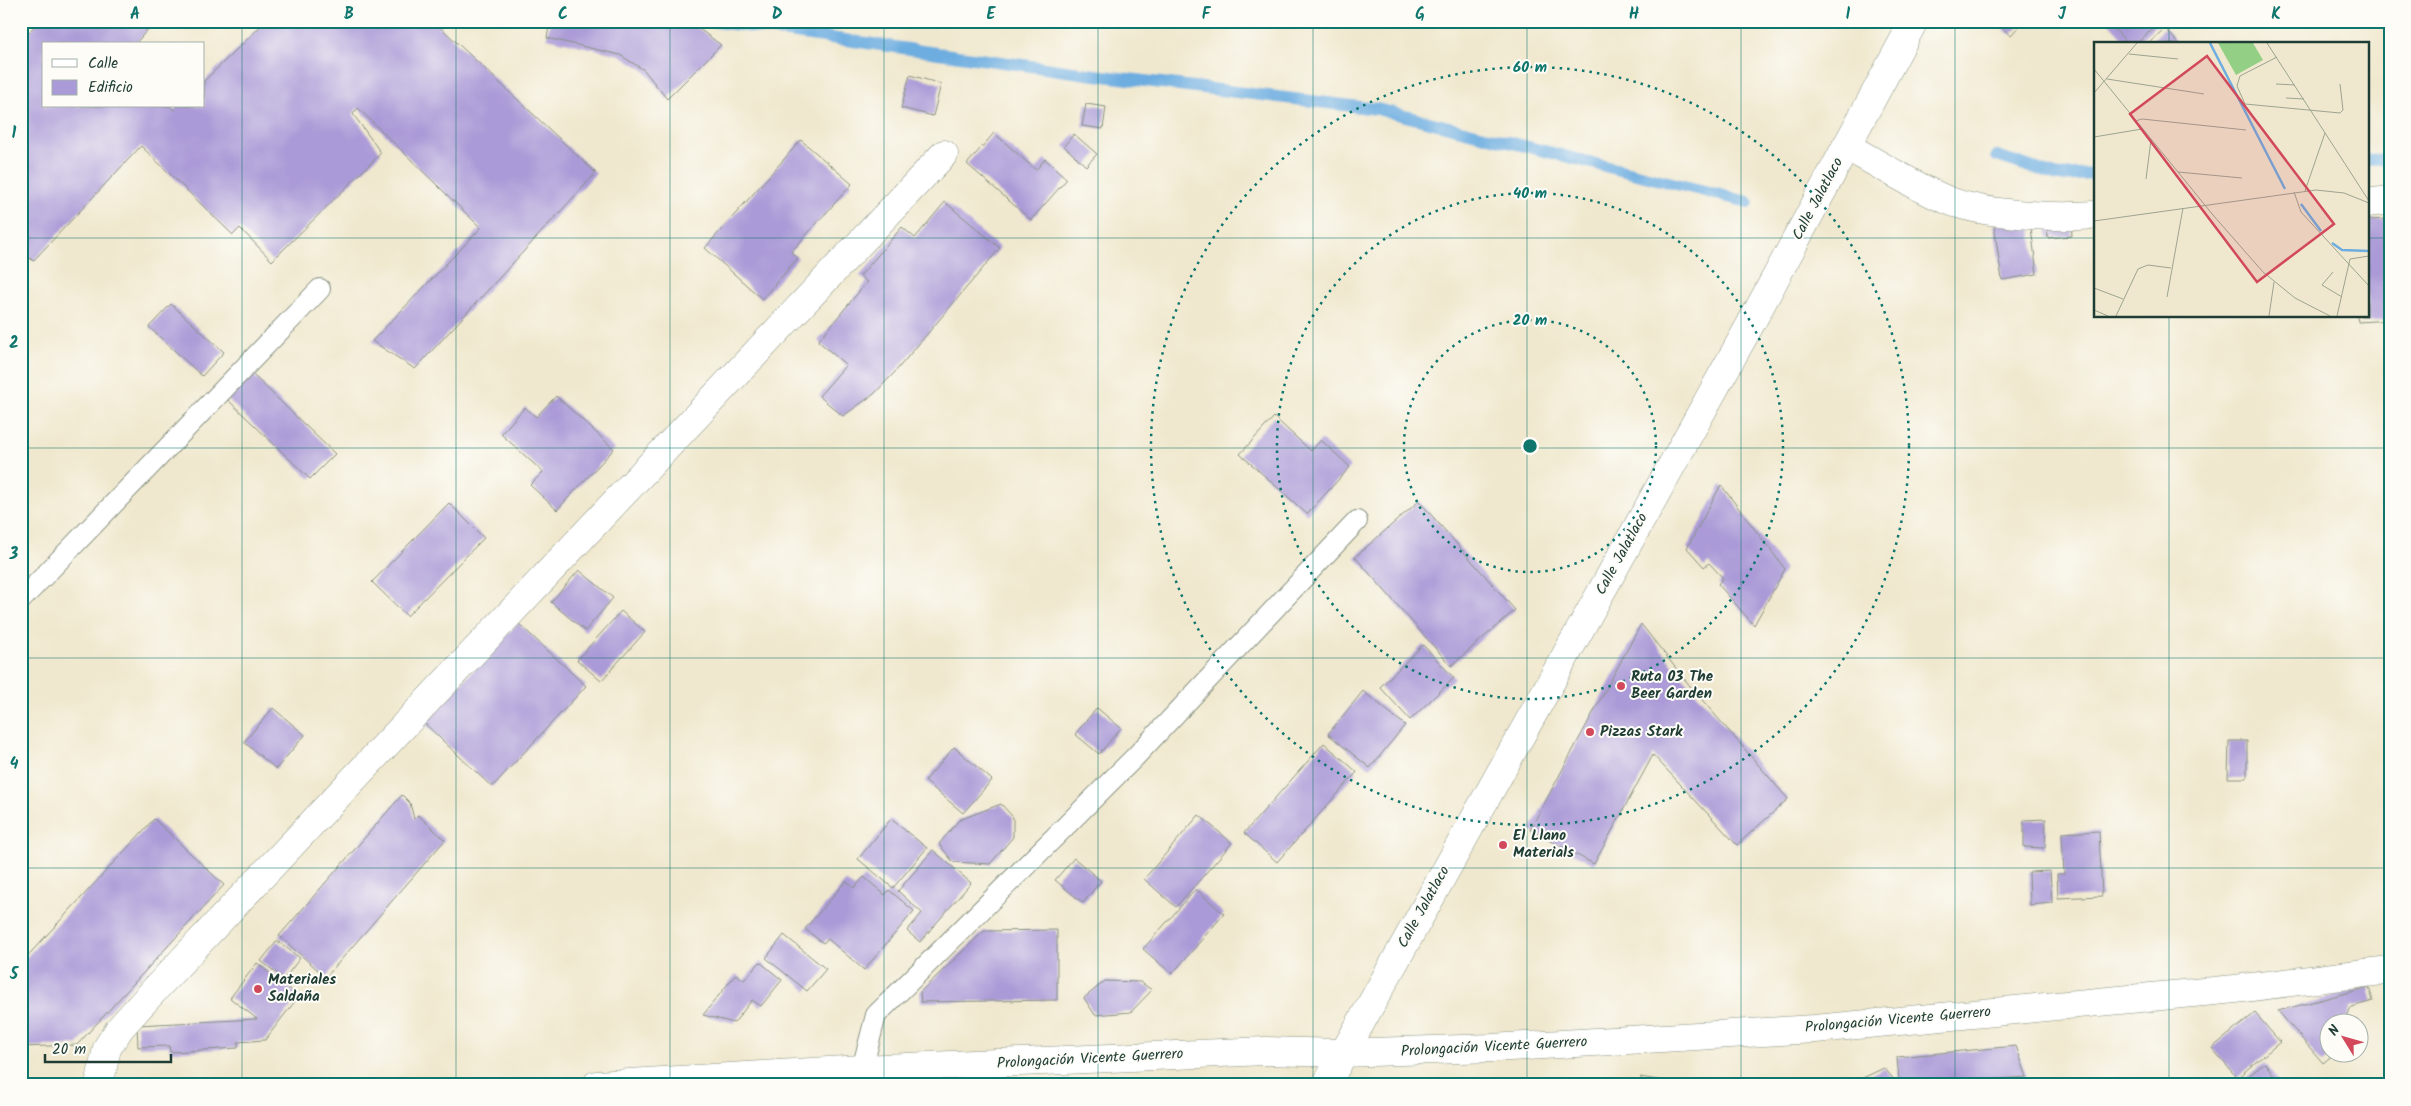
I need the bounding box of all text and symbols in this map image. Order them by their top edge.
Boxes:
text: A [130,2,140,27]
text: B [344,2,354,27]
text: C [558,2,568,27]
text: D [772,2,783,27]
text: E [987,2,997,27]
text: F [1202,2,1212,27]
text: G [1415,2,1425,27]
text: H [1629,2,1639,27]
text: I [1846,2,1851,27]
text: J [2058,2,2067,27]
text: K [2271,2,2281,27]
legend [42,42,205,108]
inset map [2094,42,2368,318]
text: Calle [88,52,118,76]
text: 60 m [1513,56,1547,80]
text: Edificio [88,76,133,100]
text: 1 [12,121,17,146]
street label: Calle Jalatlaco [1786,153,1850,245]
text: 40 m [1513,182,1547,206]
text: 20 m [1513,309,1547,333]
text: 2 [9,331,19,356]
centre of rings [1521,437,1539,455]
street label: Calle Jalatlaco [1589,508,1655,600]
text: 3 [9,542,19,567]
place label: Ruta 03 The Beer Garden [1631,665,1714,706]
marker: Ruta 03 The Beer Garden [1615,680,1627,692]
place label: Pizzas Stark [1600,720,1683,744]
marker: Pizzas Stark [1584,726,1596,738]
text: 4 [10,752,19,777]
place label: El Llano Materials [1513,824,1574,865]
marker: El Llano Materials [1497,839,1509,851]
street label: Calle Jalatlaco [1391,861,1457,953]
text: 5 [9,962,20,987]
place label: Materiales Saldaña [268,968,336,1009]
marker: Materiales Saldaña [252,983,264,995]
street label: Prolongación Vicente Guerrero [1804,1000,1992,1040]
north arrow [2318,1014,2368,1064]
text: N [2323,1021,2346,1041]
street label: Prolongación Vicente Guerrero [1400,1030,1588,1064]
scale bar [45,1031,171,1063]
text: 20 m [52,1038,86,1062]
street label: Prolongación Vicente Guerrero [996,1042,1184,1076]

